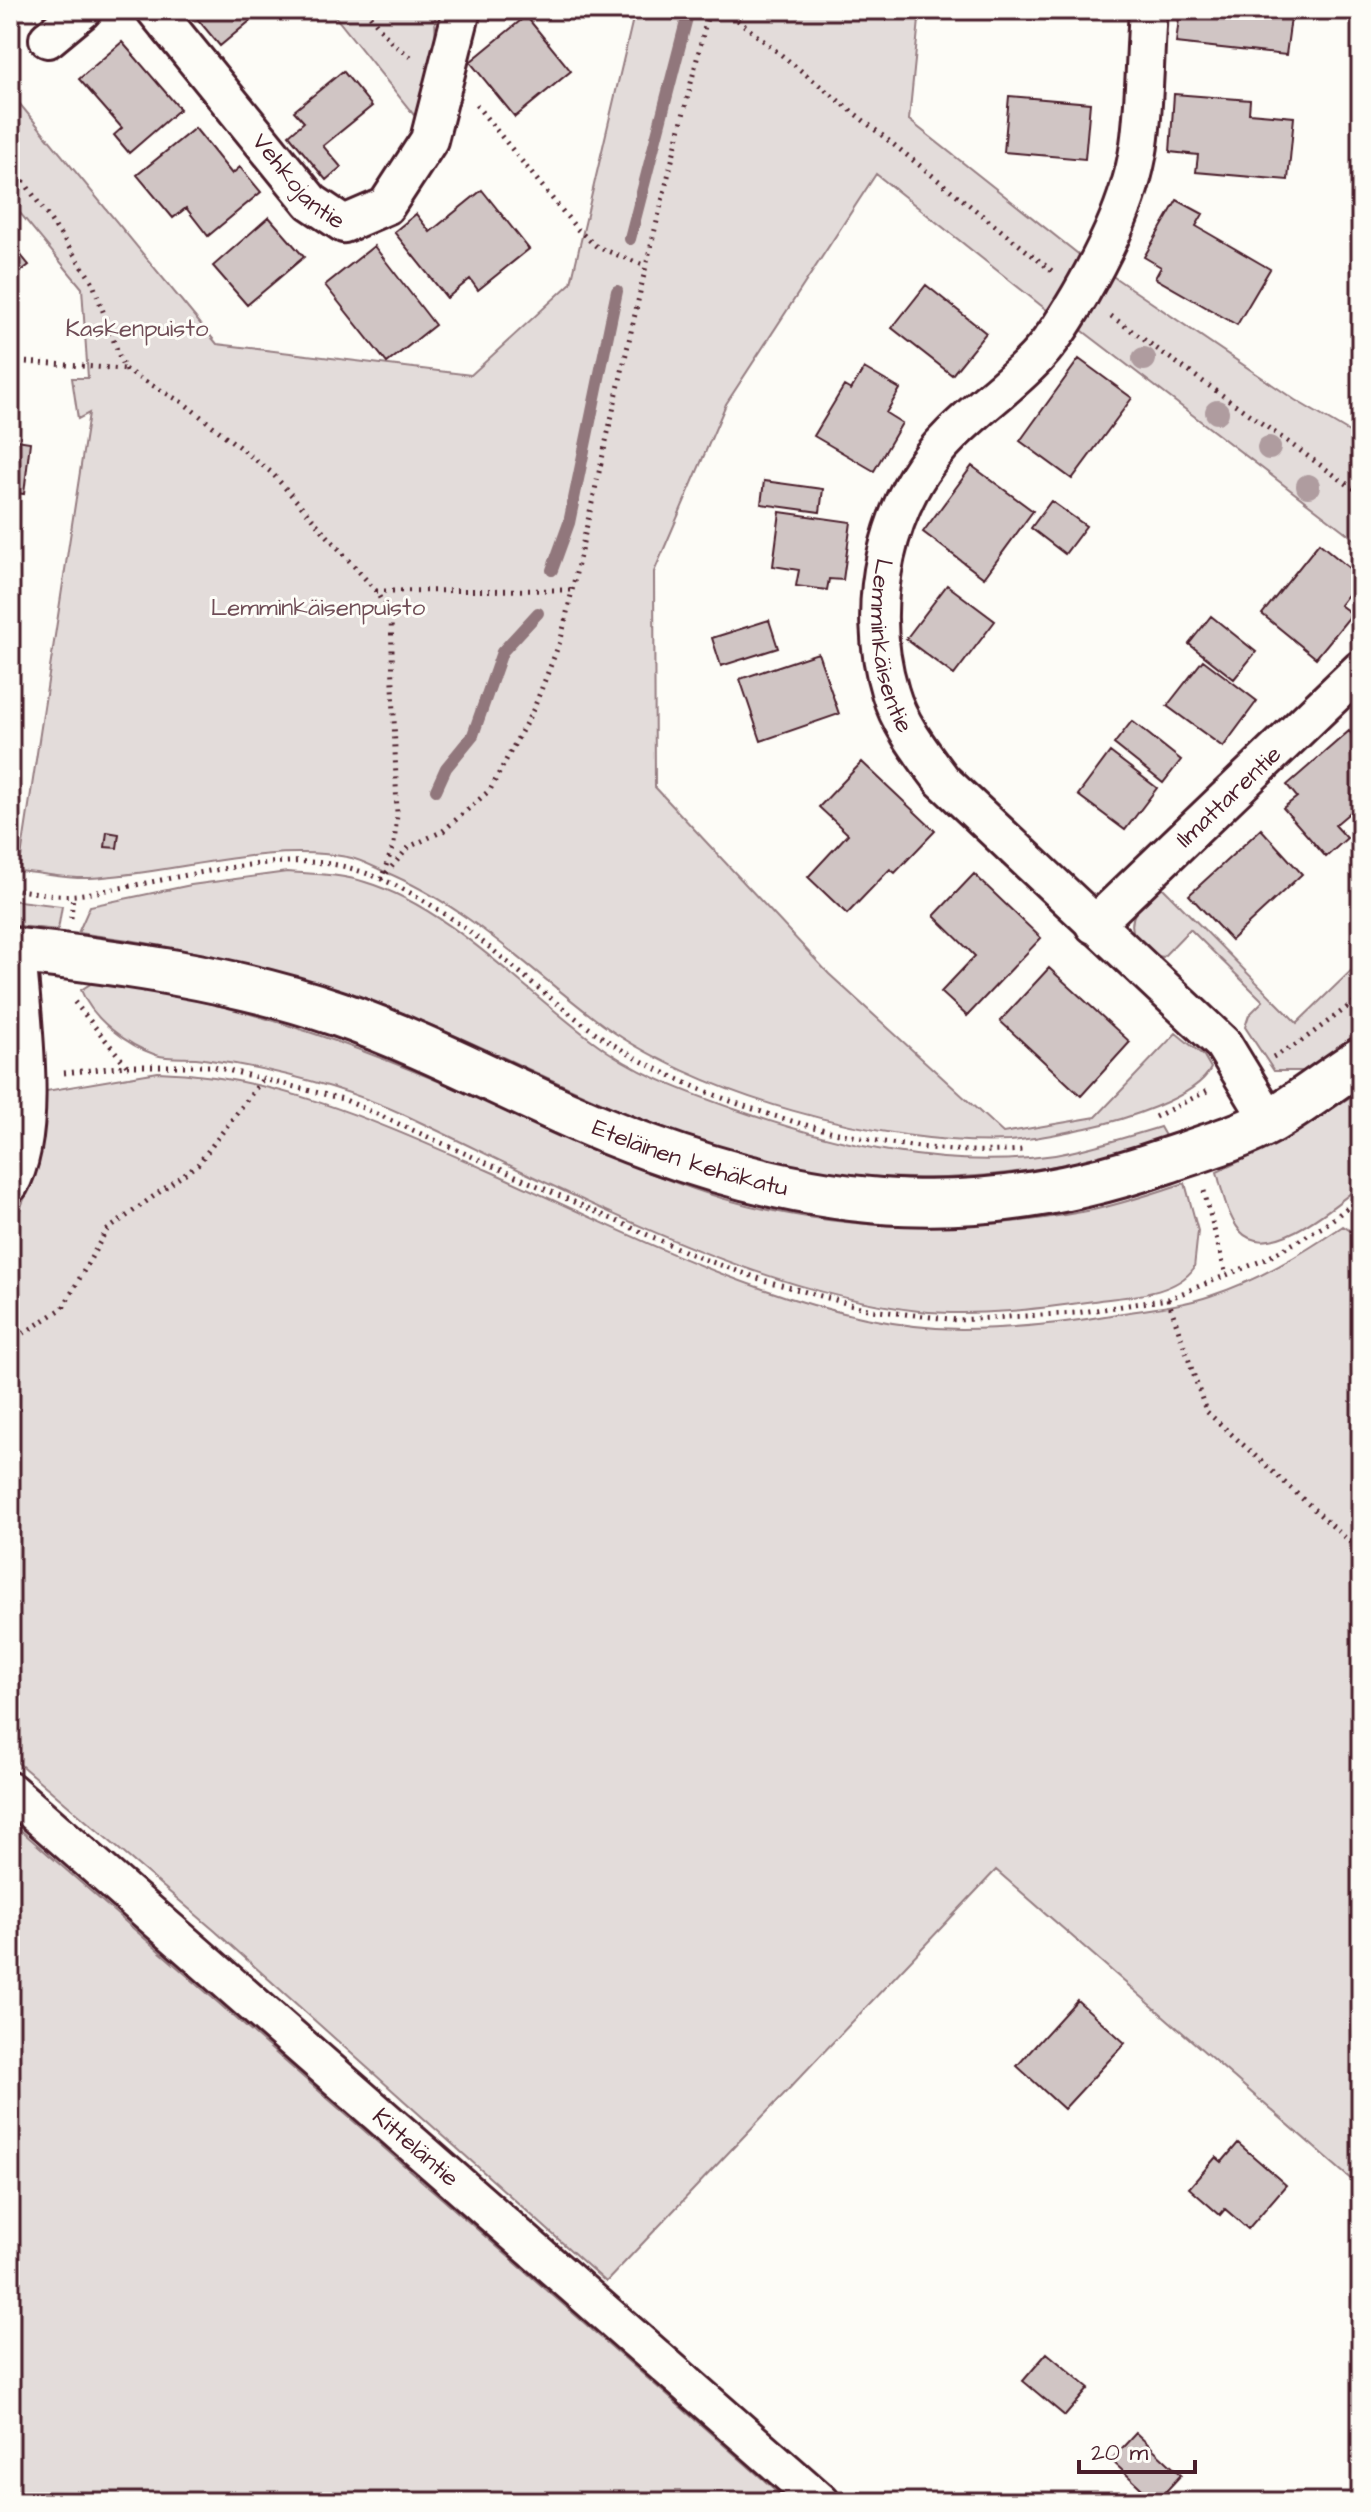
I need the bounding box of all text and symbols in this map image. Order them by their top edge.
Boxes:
street label: Vehkojantie [244,126,352,238]
park label: Kaskenpuisto [66,312,209,346]
street label: Lemminkäisentie [861,556,921,739]
park label: Lemminkäisenpuisto [211,591,426,625]
street label: Ilmattarentie [1169,738,1289,856]
street label: Eteläinen kehäkatu [587,1111,791,1205]
street label: Kitteläntie [365,2100,466,2195]
scale bar [1079,2424,1195,2474]
text: 20 m [1091,2436,1148,2470]

